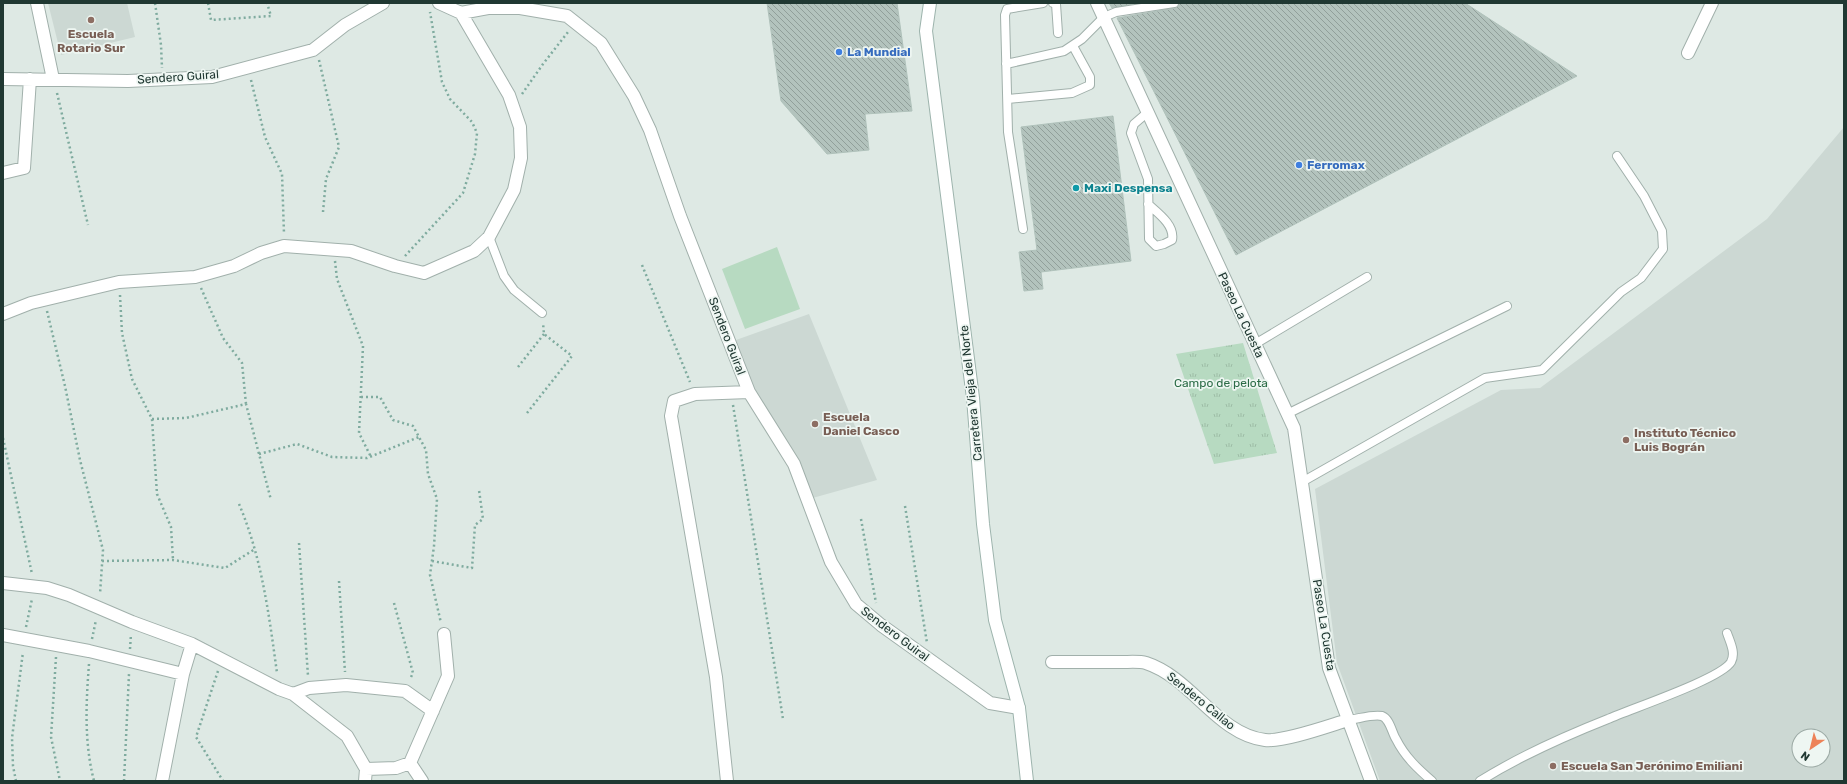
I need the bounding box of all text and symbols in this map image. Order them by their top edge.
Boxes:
marker: Escuela Rotario Sur [86,15,96,25]
place label: Escuela Rotario Sur [57,27,126,55]
place label: La Mundial [847,45,911,59]
marker: La Mundial [834,47,844,57]
street label: Sendero Guiral [137,67,219,87]
place label: Ferromax [1307,158,1365,172]
marker: Ferromax [1294,160,1304,170]
place label: Maxi Despensa [1084,181,1173,195]
marker: Maxi Despensa [1071,183,1081,193]
street label: Paseo La Cuesta [1215,270,1267,360]
street label: Sendero Guiral [706,295,748,377]
street label: Carretera Vieja del Norte [957,324,985,462]
park label: Campo de pelota [1174,376,1268,390]
place label: Escuela Daniel Casco [823,410,900,438]
marker: Escuela Daniel Casco [810,419,820,429]
place label: Instituto Técnico Luis Bográn [1634,426,1736,454]
marker: Instituto Técnico Luis Bográn [1621,435,1631,445]
street label: Paseo La Cuesta [1310,578,1338,672]
street label: Sendero Guiral [858,604,932,664]
street label: Sendero Callao [1164,669,1238,733]
north arrow [1791,728,1831,768]
text: N [1799,748,1813,763]
place label: Escuela San Jerónimo Emiliani [1561,759,1743,773]
marker: Escuela San Jerónimo Emiliani [1548,761,1558,771]

